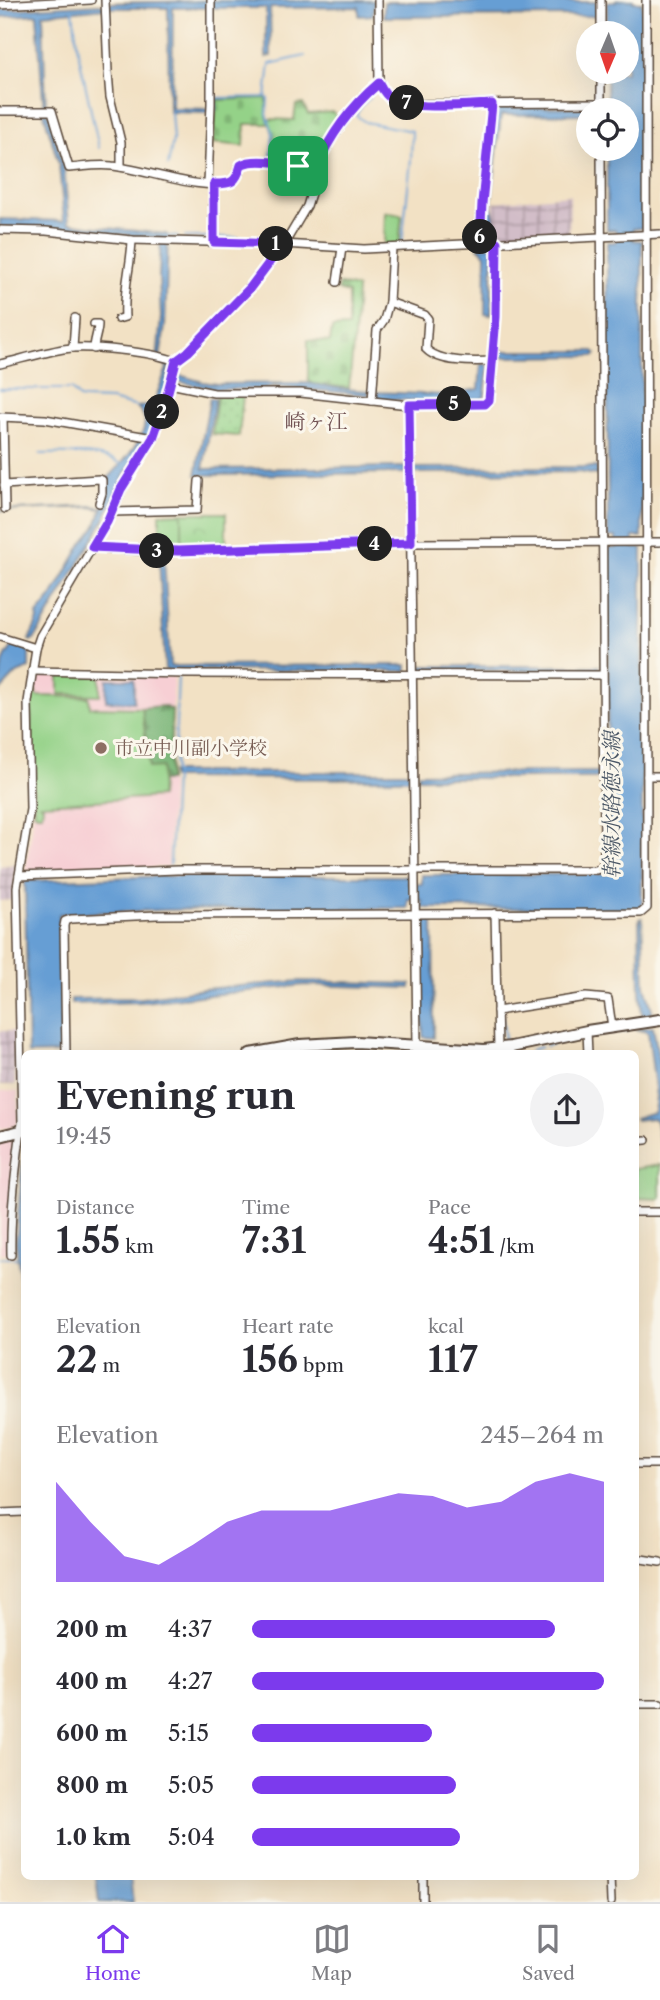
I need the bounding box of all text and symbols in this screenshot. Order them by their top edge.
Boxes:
north arrow [576,21,639,84]
map controls [576,21,639,161]
pin: 7 [390,86,424,120]
text: 7 [402,91,411,114]
button: locate [576,98,639,161]
pin [268,136,328,196]
icon: arrive [279,147,317,185]
pin: 6 [462,219,498,254]
text: 6 [474,225,485,248]
pin: 1 [258,226,294,262]
text: 1 [271,232,280,255]
pin: 5 [436,386,472,422]
text: 5 [448,392,459,415]
pin: 2 [144,394,180,430]
text: 2 [156,400,167,423]
district label: 崎ヶ江 [285,409,348,434]
pin: 4 [358,526,392,562]
text: 4 [369,532,380,555]
pin: 3 [140,534,174,568]
text: 3 [151,539,162,562]
water label: 幹線水路徳永線 [599,729,624,879]
place label: 市立中川副小学校 [115,737,267,760]
marker: 市立中川副小学校 [93,740,109,756]
text: Evening run [56,1072,296,1119]
button: share [530,1073,604,1147]
text: 19:45 [56,1122,111,1150]
text: Distance [56,1196,135,1219]
text: Time [242,1196,290,1219]
text: Pace [428,1196,471,1219]
text: 1.55 [56,1219,120,1262]
text: 7:31 [242,1219,306,1262]
text: 4:51 [428,1219,494,1262]
text: km [120,1235,154,1258]
text: /km [494,1235,535,1258]
text: Elevation [56,1315,141,1338]
text: Heart rate [242,1315,334,1338]
text: kcal [428,1315,464,1338]
text: 22 [56,1338,97,1381]
text: 156 [242,1338,298,1381]
text: 117 [428,1338,478,1381]
text: m [97,1354,120,1377]
text: bpm [298,1354,344,1377]
text: Elevation [56,1421,159,1449]
text: 245–264 m [480,1421,604,1449]
text: 200 m [56,1615,128,1643]
text: 4:37 [168,1615,212,1643]
text: 400 m [56,1667,128,1695]
text: 4:27 [168,1667,212,1695]
text: 600 m [56,1719,128,1747]
text: 5:15 [168,1719,209,1747]
text: 800 m [56,1771,128,1799]
text: 5:05 [168,1771,214,1799]
text: 1.0 km [56,1823,131,1851]
text: 5:04 [168,1823,215,1851]
tab: Home [85,1920,141,1985]
tab: Map [311,1920,352,1985]
tab: Saved [522,1920,575,1985]

